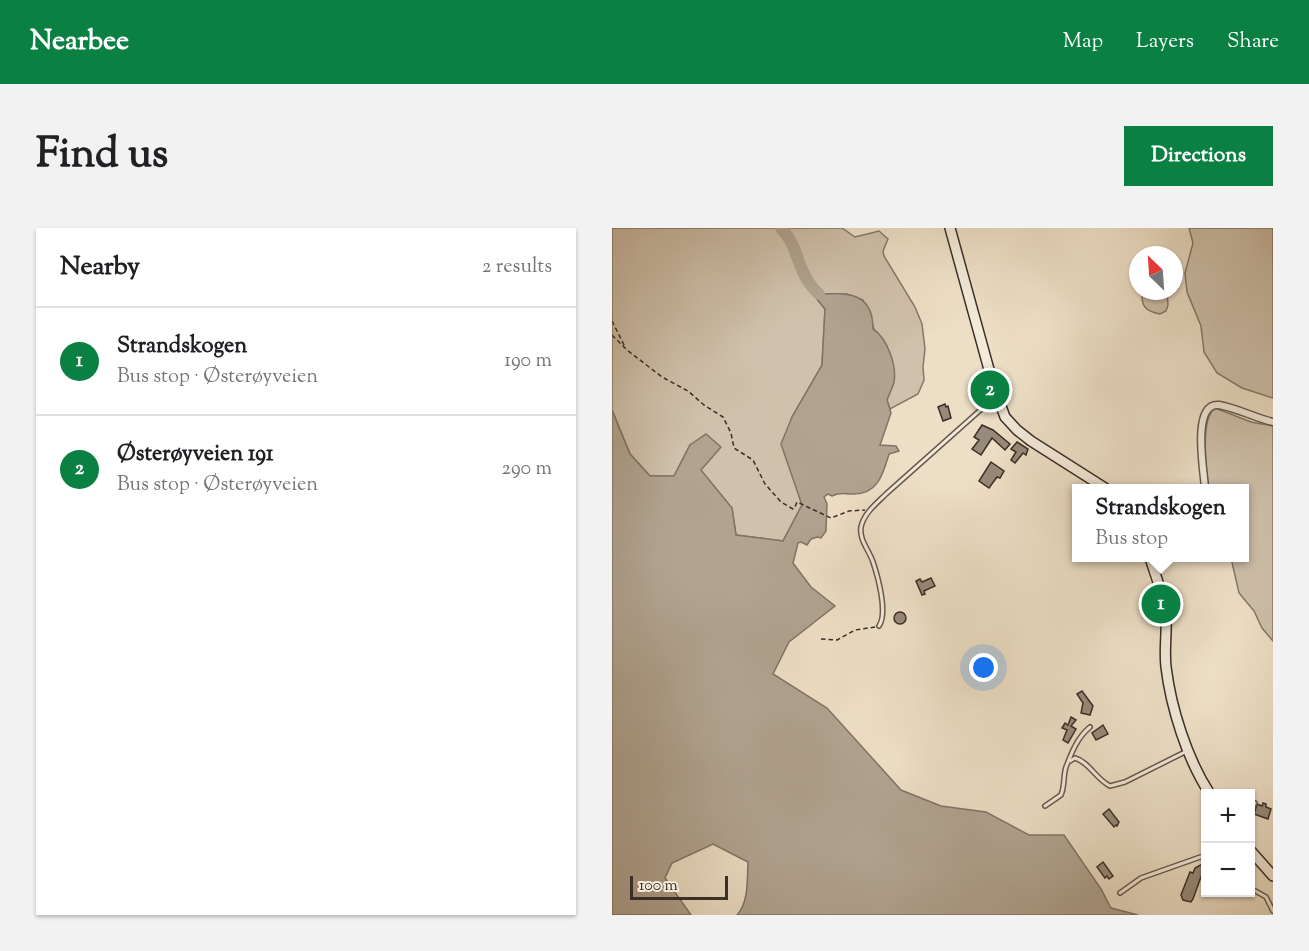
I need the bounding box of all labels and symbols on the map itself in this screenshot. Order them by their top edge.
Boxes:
north arrow [1129,246,1183,300]
pin: 2 [970,368,1010,412]
pin: 1 [1142,582,1180,626]
your location [969,653,998,682]
scale bar [630,873,728,900]

